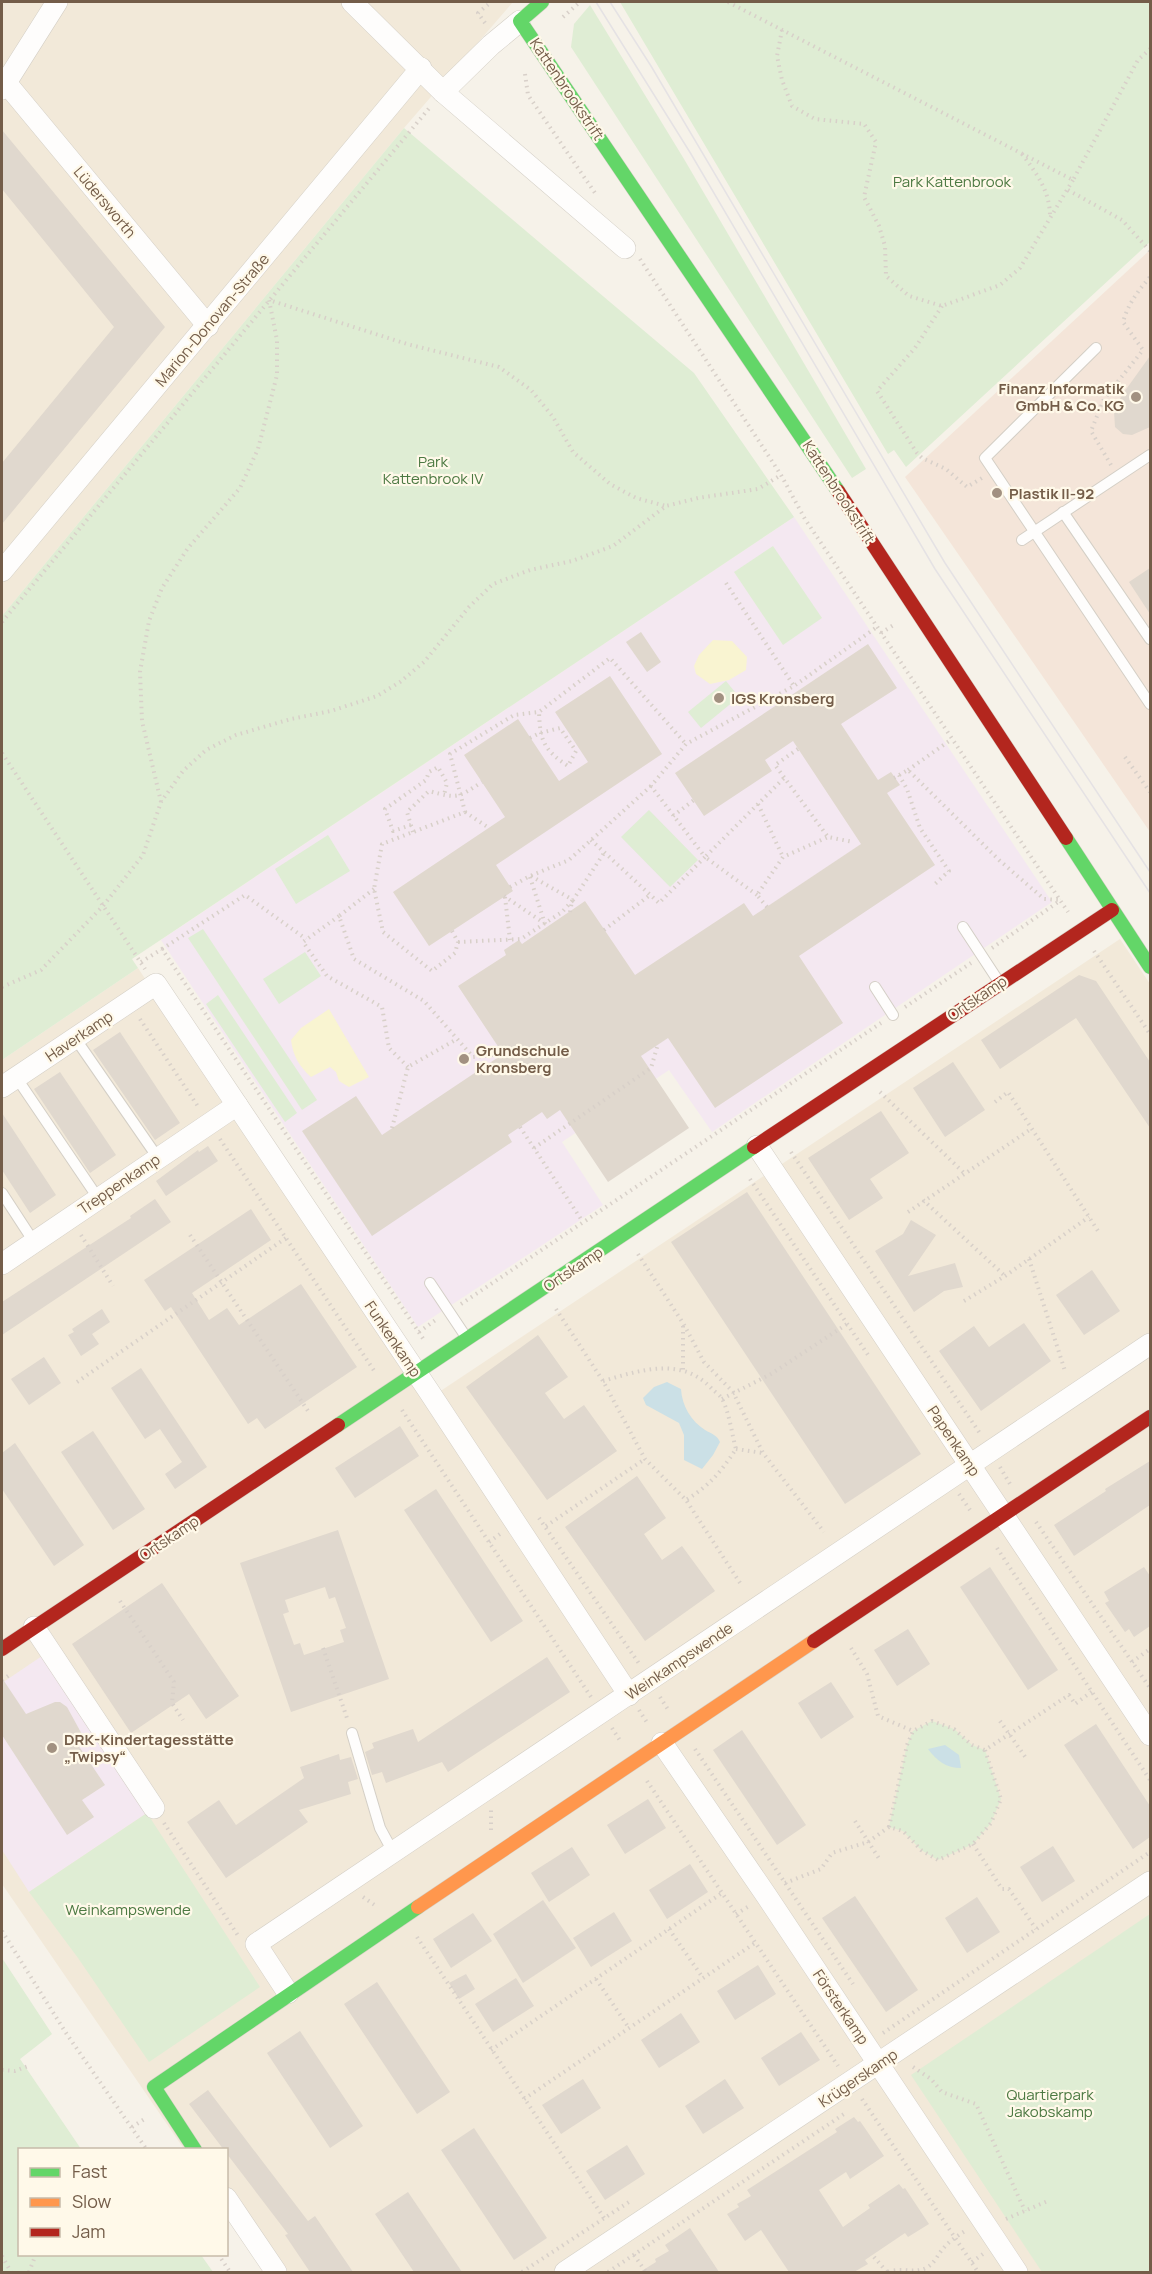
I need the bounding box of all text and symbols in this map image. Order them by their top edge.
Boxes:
street label: Kattenbrookstrift [525,34,609,144]
street label: Lüdersworth [69,162,141,242]
park label: Park Kattenbrook [893,171,1012,192]
street label: Marion-Donovan-Straße [150,249,274,391]
place label: Finanz Informatik GmbH & Co. KG [998,378,1125,416]
marker: Finanz Informatik GmbH & Co. KG [1129,390,1143,404]
street label: Kattenbrookstrift [798,436,880,548]
park label: Park Kattenbrook IV [383,451,483,489]
place label: Plastik II-92 [1009,483,1094,504]
marker: Plastik II-92 [990,486,1004,500]
place label: IGS Kronsberg [731,688,835,709]
marker: IGS Kronsberg [712,691,726,705]
street label: Ortskamp [943,970,1011,1026]
street label: Haverkamp [41,1006,117,1066]
place label: Grundschule Kronsberg [476,1040,570,1078]
marker: Grundschule Kronsberg [457,1052,471,1066]
street label: Treppenkamp [74,1149,164,1219]
street label: Ortskamp [539,1241,607,1297]
street label: Funkenkamp [360,1297,426,1381]
street label: Papenkamp [923,1402,985,1480]
street label: Ortskamp [135,1510,203,1566]
street label: Weinkampswende [621,1617,737,1705]
place label: DRK-Kindertagesstätte „Twipsy“ [64,1729,234,1767]
marker: DRK-Kindertagesstätte „Twipsy“ [45,1741,59,1755]
park label: Weinkampswende [65,1899,191,1920]
street label: Försterkamp [808,1965,874,2049]
street label: Krügerskamp [814,2044,902,2112]
park label: Quartierpark Jakobskamp [1006,2084,1094,2122]
legend [18,2148,228,2256]
text: Fast [72,2159,107,2183]
text: Slow [72,2189,112,2213]
text: Jam [72,2219,106,2243]

